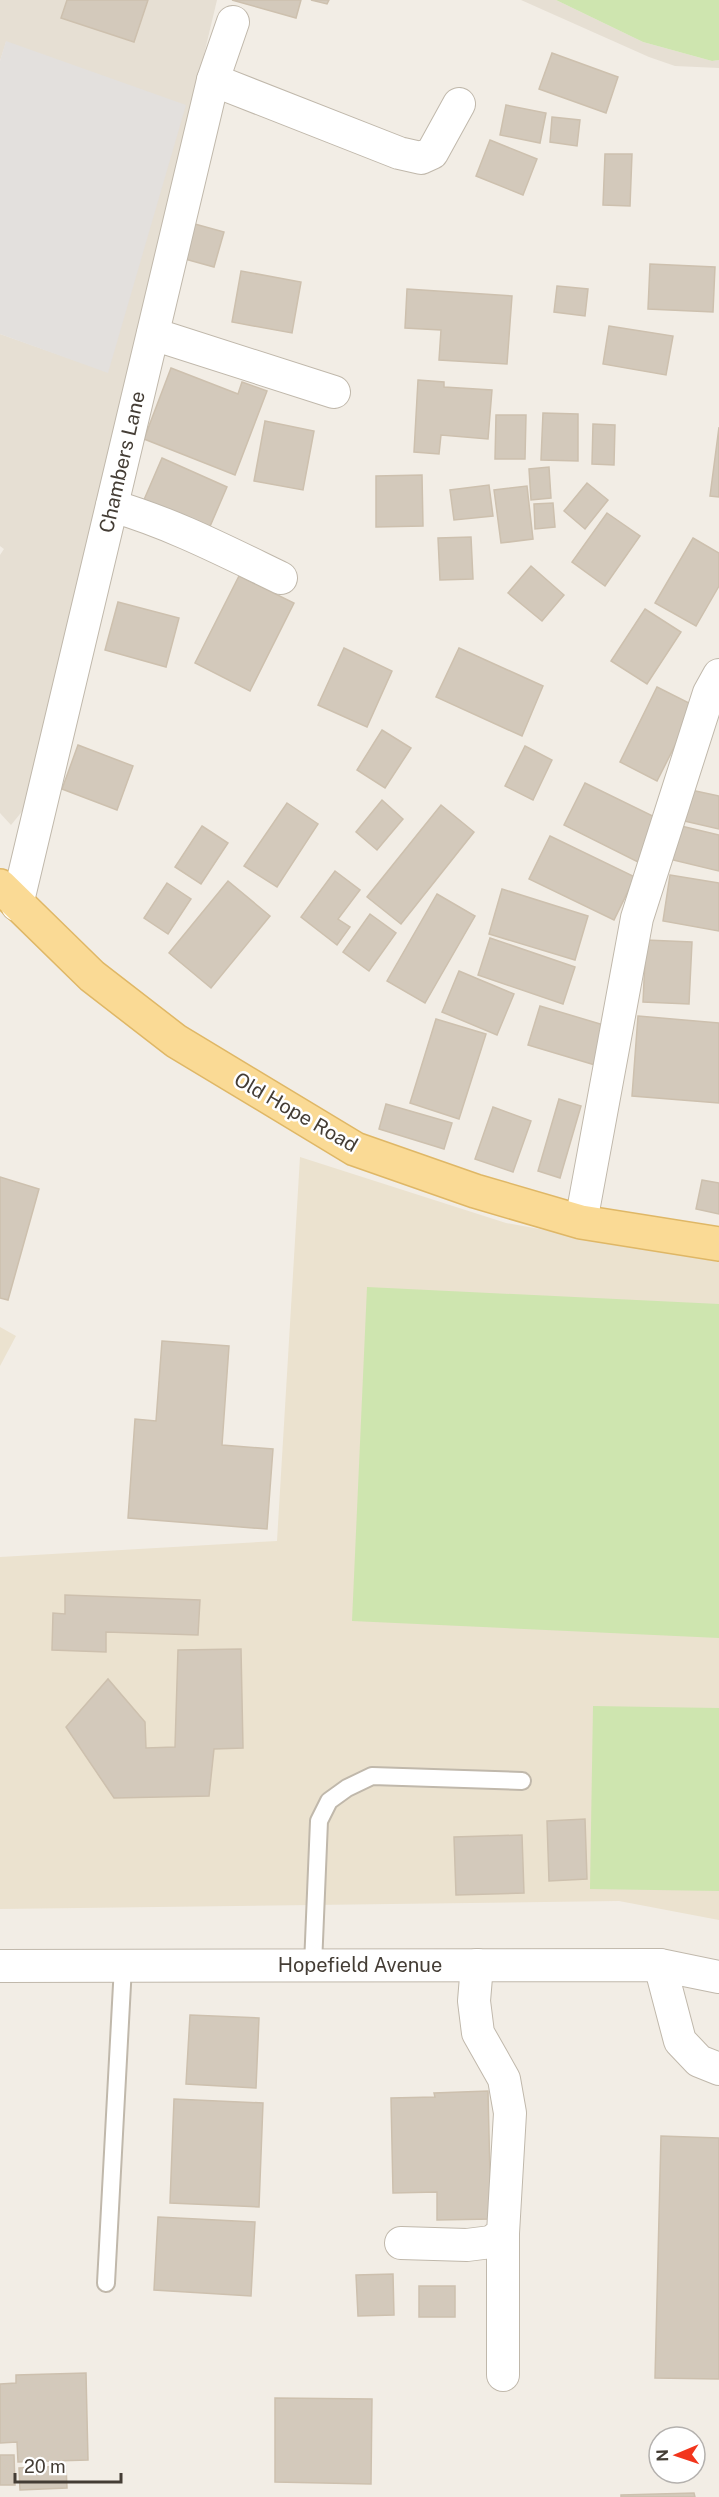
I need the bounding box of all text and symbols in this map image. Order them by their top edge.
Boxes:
street label: Chambers Lane [94,389,150,535]
street label: Old Hope Road [230,1067,362,1157]
street label: Hopefield Avenue [278,1953,442,1977]
north arrow [647,2425,707,2485]
scale bar [15,2446,122,2484]
text: N [653,2449,672,2462]
text: 20 m [24,2456,66,2477]

